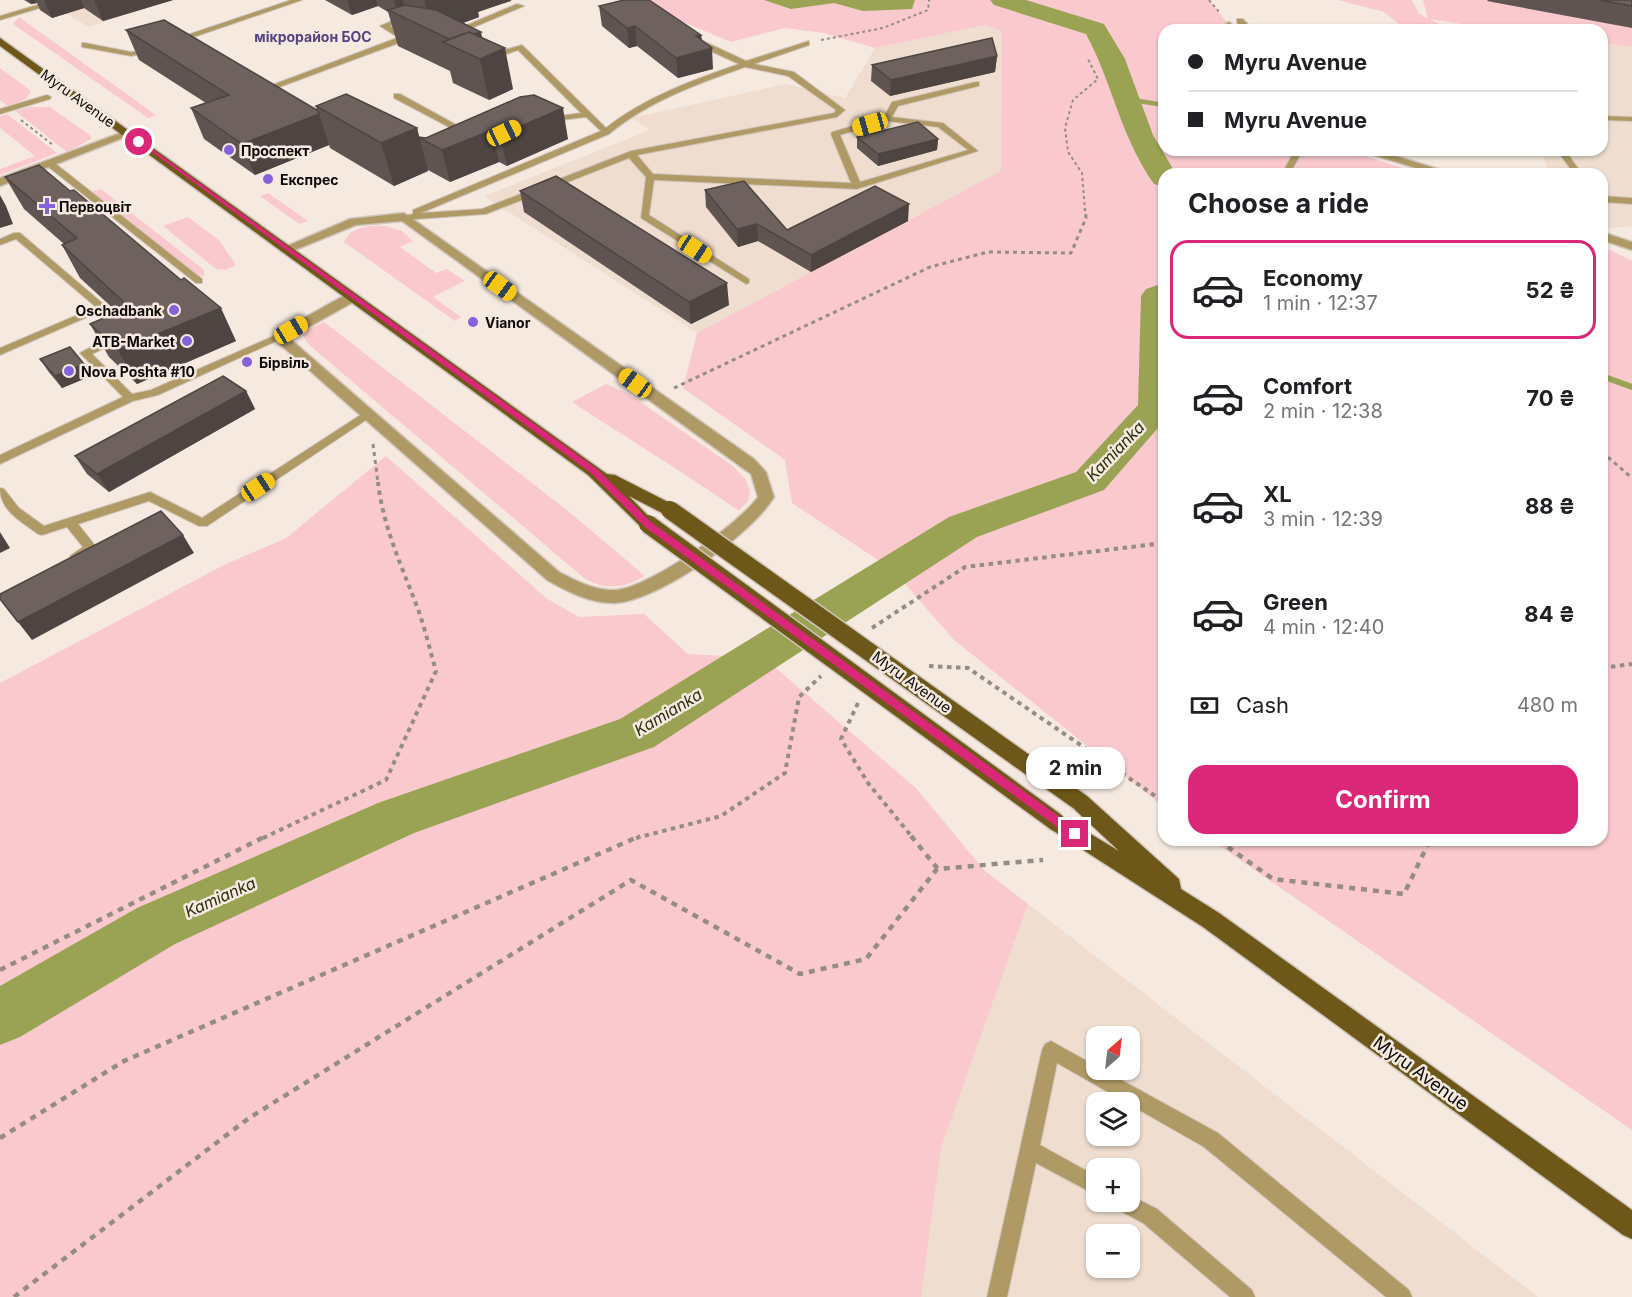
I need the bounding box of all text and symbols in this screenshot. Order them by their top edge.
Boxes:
district label: мікрорайон БОС [254,28,372,45]
text: Myru Avenue [1224,49,1367,75]
street label: Myru Avenue [38,65,118,131]
text: Myru Avenue [1224,107,1367,133]
car [850,110,890,138]
car [484,117,524,149]
route start [125,128,152,155]
place label: Проспект [241,142,309,159]
marker: Проспект [222,143,236,157]
place label: Експрес [280,171,339,188]
marker: Експрес [261,172,275,186]
text: Choose a ride [1188,187,1369,220]
place label: Первоцвіт [59,198,131,215]
marker: Первоцвіт [40,199,54,213]
car [675,232,715,266]
icon: car [1191,263,1245,317]
text: Economy [1263,265,1363,291]
car [480,268,520,304]
text: 52 ₴ [1526,277,1575,303]
text: 1 min · 12:37 [1263,291,1378,315]
place label: Oschadbank [76,302,163,319]
marker: Oschadbank [167,303,181,317]
car [271,313,311,347]
place label: Vianor [485,314,531,331]
marker: Vianor [466,315,480,329]
place label: ATB-Market [92,333,175,350]
marker: ATB-Market [180,334,194,348]
place label: Бірвіль [259,354,309,371]
marker: Бірвіль [240,355,254,369]
place label: Nova Poshta #10 [81,363,195,380]
marker: Nova Poshta #10 [62,364,76,378]
car [615,365,655,401]
icon: car [1191,371,1245,425]
text: Comfort [1263,373,1352,399]
text: 70 ₴ [1526,385,1575,411]
text: 2 min · 12:38 [1263,399,1383,423]
water label: Kamianka [1082,417,1148,485]
car [238,470,278,504]
icon: car [1191,479,1245,533]
text: XL [1263,481,1292,507]
text: 88 ₴ [1525,493,1575,519]
text: 3 min · 12:39 [1263,507,1383,531]
icon: car [1191,587,1245,641]
text: Green [1263,589,1328,615]
text: 84 ₴ [1524,601,1575,627]
text: 4 min · 12:40 [1263,615,1384,639]
street label: Myru Avenue [869,647,955,717]
water label: Kamianka [631,684,706,740]
icon: cash [1188,689,1221,722]
text: Cash [1236,692,1289,718]
text: 480 m [1517,693,1578,717]
callout: 2 min [1026,747,1124,789]
text: 2 min [1049,756,1102,780]
button: Confirm [1188,765,1578,834]
route end [1061,820,1088,847]
water label: Kamianka [182,872,259,921]
north arrow [1086,1026,1140,1080]
map controls [1086,1026,1140,1278]
street label: Myru Avenue [1369,1032,1473,1114]
button: layers [1086,1092,1140,1146]
button: + [1086,1158,1140,1212]
button: − [1086,1224,1140,1278]

